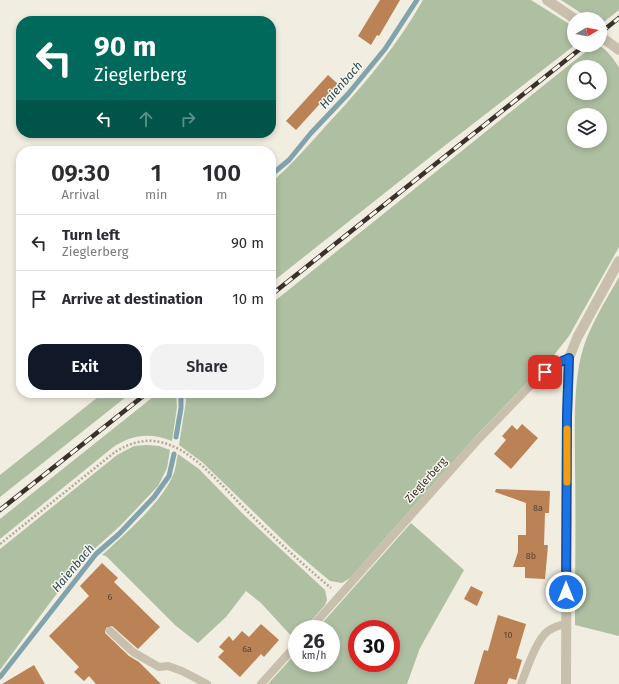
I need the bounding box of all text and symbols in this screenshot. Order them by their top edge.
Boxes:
north arrow [567,12,607,52]
map controls [567,12,607,148]
text: 90 m [94,30,156,63]
icon: left [28,32,80,84]
water label: Haienbach [317,59,365,111]
button: search [567,60,607,100]
text: Zieglerberg [94,64,186,86]
icon: left [93,108,115,130]
icon: ahead [135,108,157,130]
icon: right [177,108,199,130]
button: layers [567,108,607,148]
text: 09:30 [51,159,110,187]
text: 1 [151,159,162,187]
text: 100 [202,159,241,187]
text: Arrival [61,187,100,202]
text: min [145,187,167,202]
text: m [216,187,227,202]
text: Turn left [62,226,120,244]
icon: left [28,232,50,254]
text: 90 m [231,234,264,252]
text: Zieglerberg [62,244,129,259]
icon: arrive [28,288,50,310]
text: Arrive at destination [62,290,203,308]
text: 10 m [232,290,264,308]
button: Exit [28,344,142,390]
button: Share [150,344,264,390]
pin [528,355,562,389]
icon: arrive [534,361,556,383]
street label: Zieglerberg [402,455,450,505]
house number: 8a [533,503,543,513]
water label: Haienbach [49,541,97,595]
house number: 8b [526,551,536,561]
position arrow [545,571,587,613]
house number: 6 [108,592,113,602]
speed limit sign: 30 [348,620,400,672]
text: 26 [303,629,325,653]
house number: 10 [504,630,512,640]
house number: 6a [242,644,252,654]
text: km/h [302,650,326,662]

